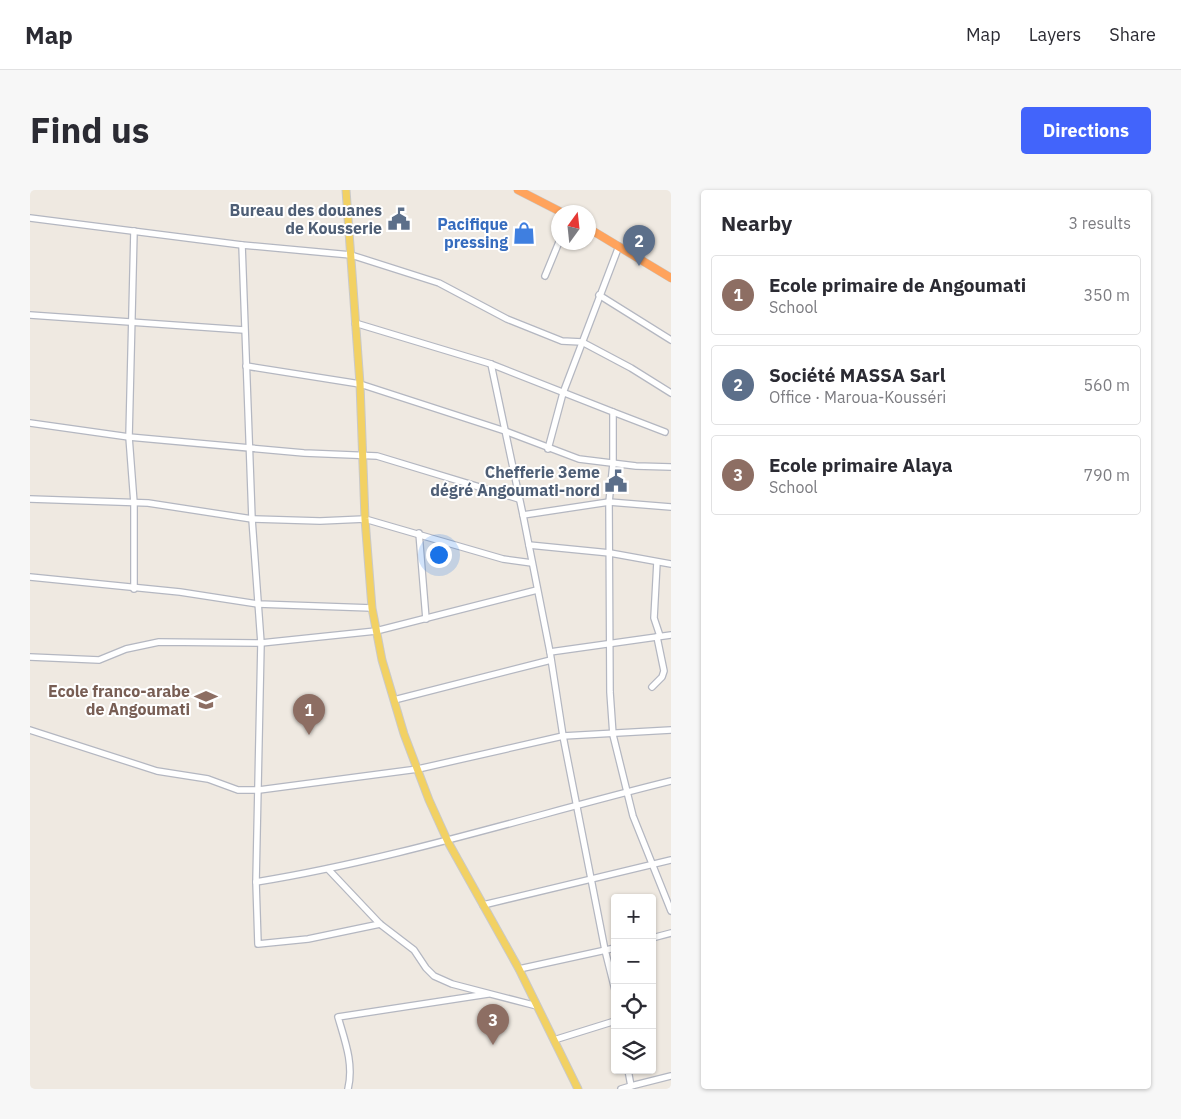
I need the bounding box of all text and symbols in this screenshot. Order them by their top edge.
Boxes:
text: Map [25,19,73,51]
text: Map [966,23,1001,46]
text: Layers [1029,23,1081,46]
text: Share [1109,23,1156,46]
text: Find us [30,107,149,153]
button: Directions [1021,107,1151,154]
place label: Bureau des douanes de Kousserie [229,200,382,238]
north arrow [551,205,596,250]
public building icon: Bureau des douanes de Kousserie [386,206,412,232]
text: Nearby [721,209,792,237]
text: 3 results [1068,213,1131,233]
place label: Pacifique pressing [437,214,508,252]
shop icon: Pacifique pressing [511,220,537,246]
pin: 2 [623,225,655,266]
text: Ecole primaire de Angoumati [769,273,1026,297]
text: 1 [733,285,743,305]
text: 350 m [1083,285,1130,305]
text: School [769,297,818,317]
text: Société MASSA Sarl [769,363,946,387]
text: 2 [733,375,743,395]
text: 560 m [1083,375,1130,395]
text: Office · Maroua-Kousséri [769,387,946,407]
text: Ecole primaire Alaya [769,453,952,477]
place label: Chefferie 3eme dégré Angoumati-nord [430,462,600,500]
text: 3 [733,465,743,485]
text: 790 m [1083,465,1130,485]
public building icon: Chefferie 3eme dégré Angoumati-nord [603,468,629,494]
text: School [769,477,818,497]
your location [426,542,452,568]
place label: Ecole franco-arabe de Angoumati [48,681,190,719]
school or university icon: Ecole franco-arabe de Angoumati [193,687,219,713]
pin: 1 [293,694,325,735]
map controls [611,894,656,1074]
button: + [611,894,656,939]
button: − [611,939,656,984]
button: locate [611,984,656,1029]
pin: 3 [477,1004,509,1045]
button: layers [611,1029,656,1074]

